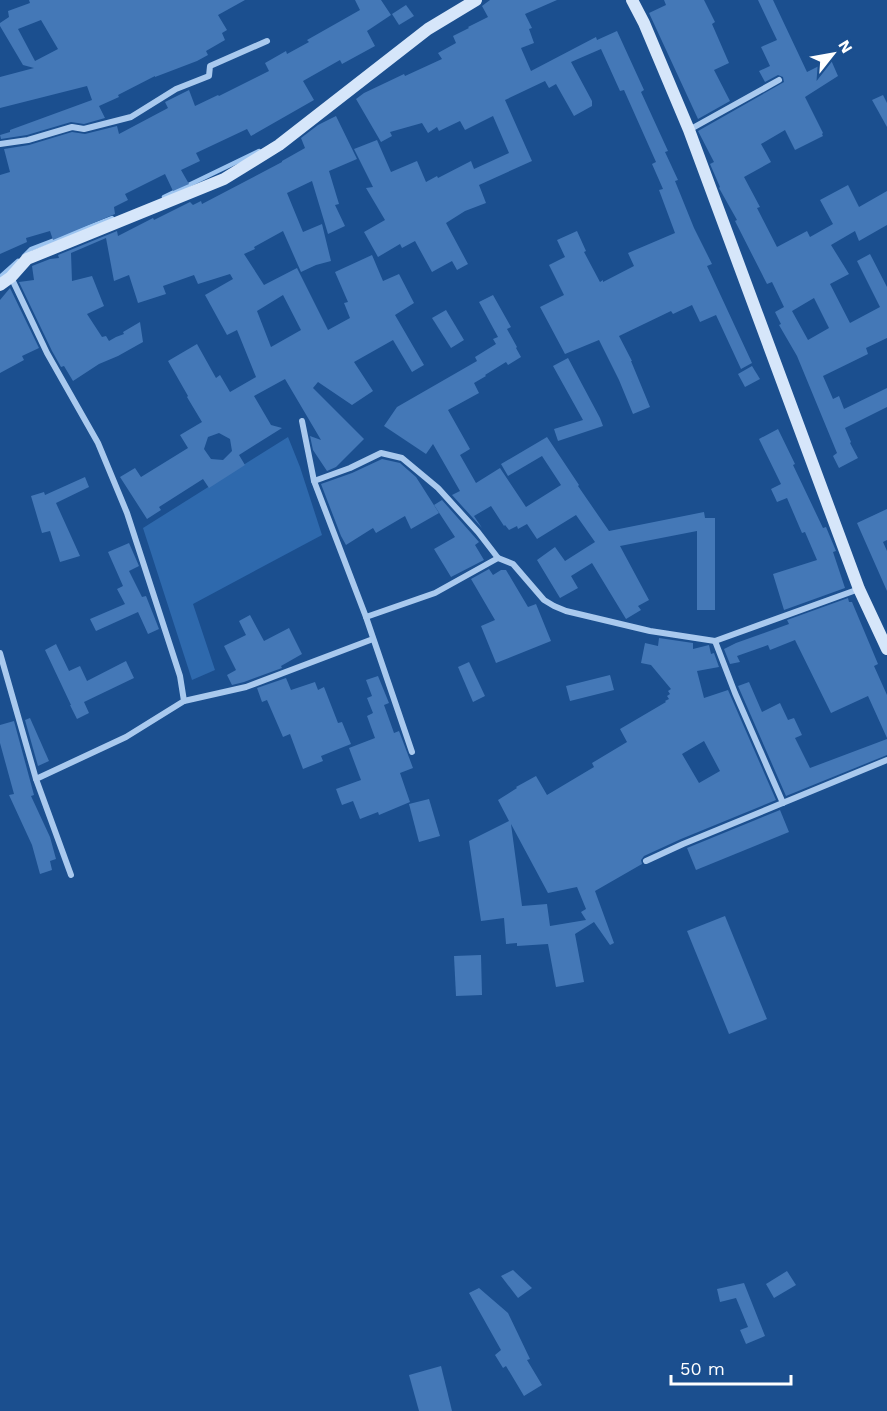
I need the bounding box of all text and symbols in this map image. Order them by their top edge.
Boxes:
north arrow [803,24,863,84]
text: N [834,37,857,57]
scale bar [671,1348,791,1386]
text: 50 m [680,1358,725,1379]

